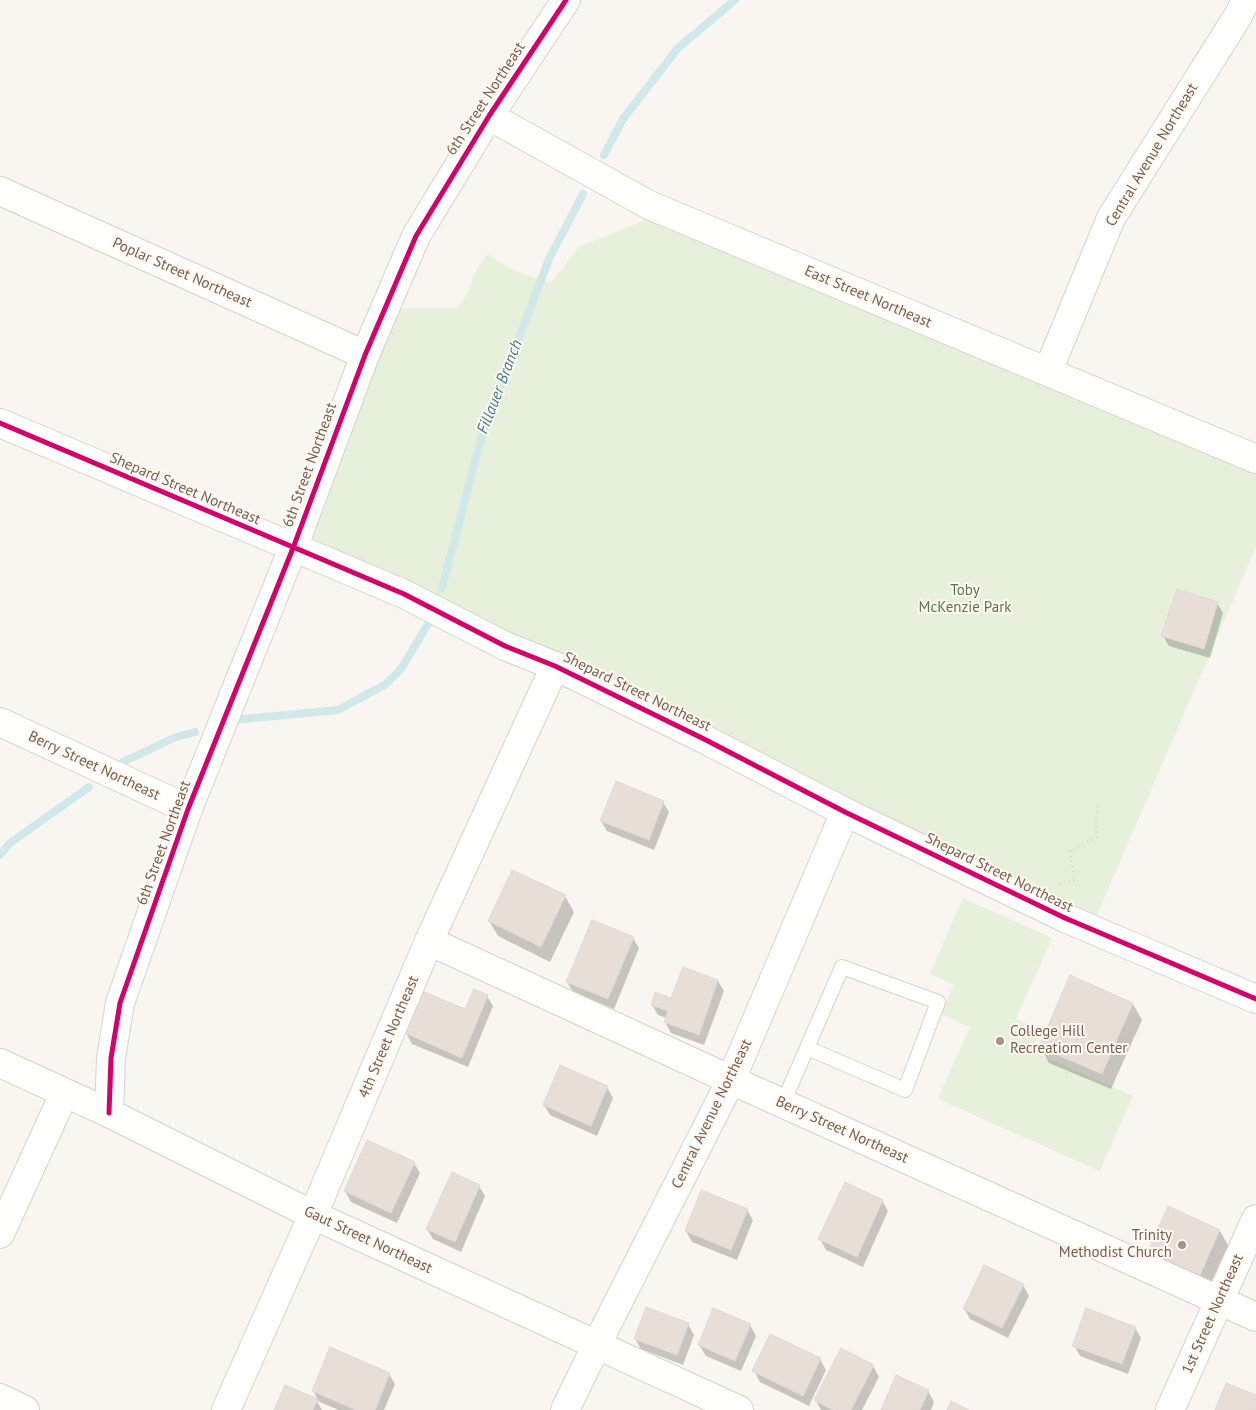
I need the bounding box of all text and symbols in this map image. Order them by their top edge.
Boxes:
street label: 6th Street Northeast [443,39,529,159]
street label: Central Avenue Northeast [1102,80,1202,230]
street label: Poplar Street Northeast [110,234,254,312]
street label: East Street Northeast [802,262,934,332]
water label: Fillauer Branch [473,337,527,437]
street label: 6th Street Northeast [279,400,341,530]
street label: Shepard Street Northeast [107,449,263,529]
park label: Toby McKenzie Park [919,582,1011,617]
street label: Shepard Street Northeast [560,648,714,736]
street label: Berry Street Northeast [25,728,163,804]
street label: 6th Street Northeast [133,778,195,908]
street label: Shepard Street Northeast [922,829,1076,917]
street label: 4th Street Northeast [355,973,423,1101]
place label: College Hill Recreatiom Center [1010,1023,1127,1058]
marker: College Hill Recreatiom Center [994,1035,1006,1047]
street label: Central Avenue Northeast [668,1036,756,1192]
street label: Berry Street Northeast [773,1093,911,1167]
street label: Gaut Street Northeast [301,1202,435,1278]
place label: Trinity Methodist Church [1059,1227,1172,1262]
marker: Trinity Methodist Church [1176,1239,1188,1251]
street label: 1st Street Northeast [1178,1251,1248,1377]

